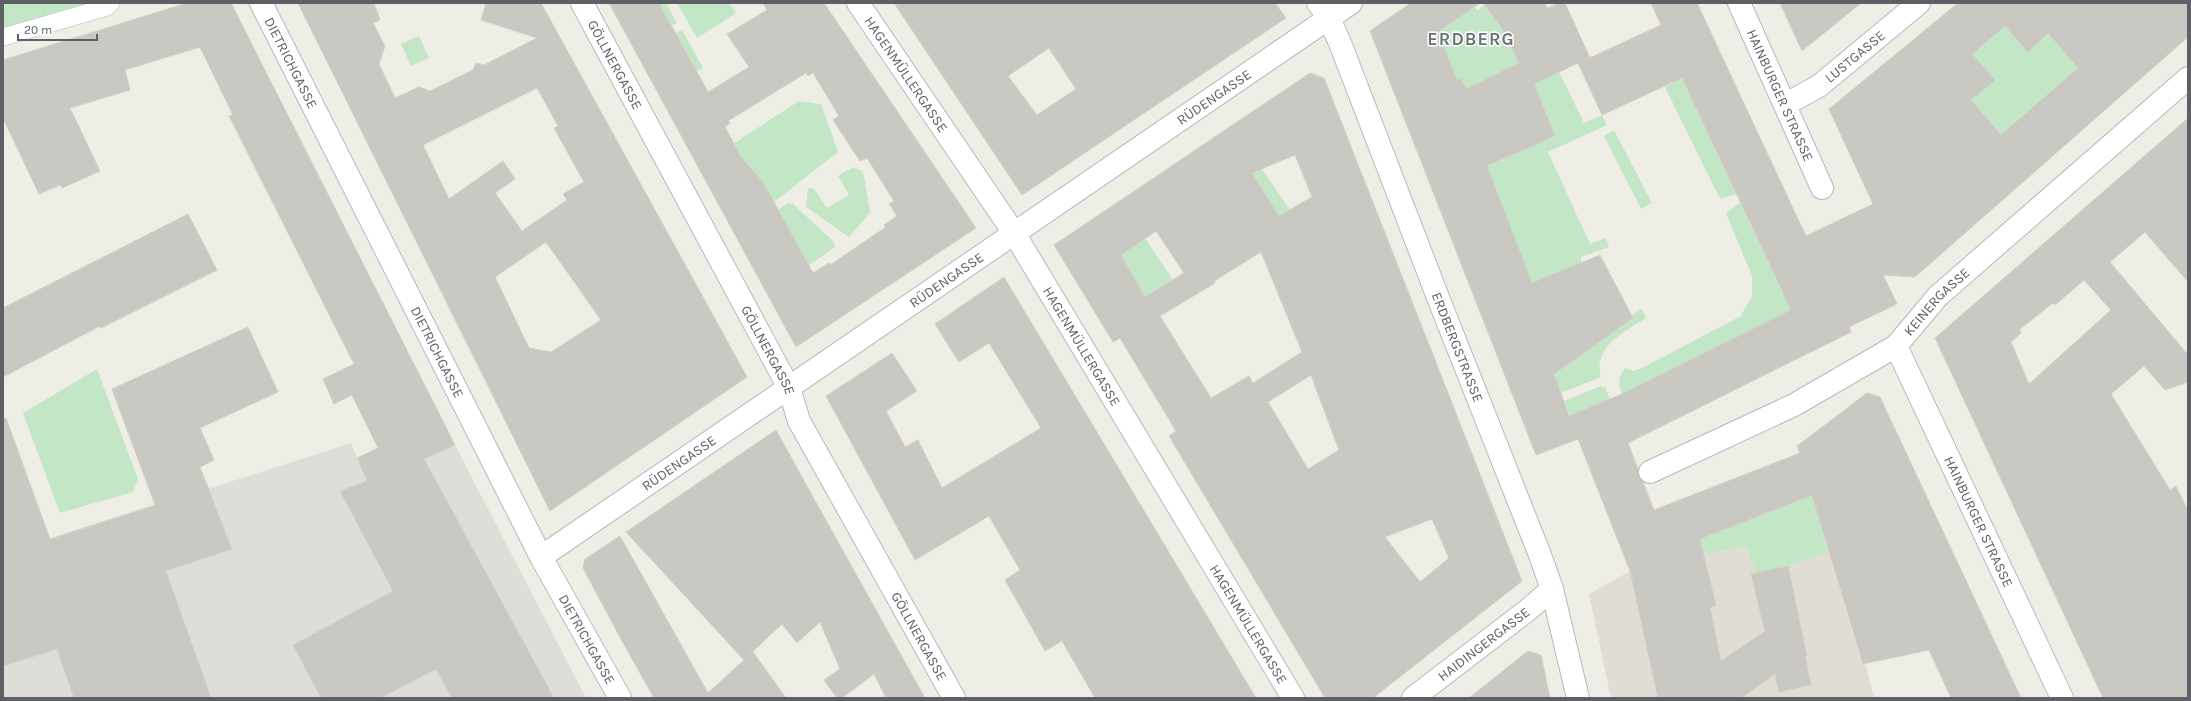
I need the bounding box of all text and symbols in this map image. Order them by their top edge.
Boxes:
street label: HAGENMÜLLERGASSE [861,13,951,136]
street label: DIETRICHGASSE [261,14,321,112]
scale bar [18,16,97,42]
street label: GÖLLNERGASSE [584,17,646,113]
text: 20 m [24,23,52,37]
street label: HAINBURGER STRASSE [1743,27,1817,164]
street label: LUSTGASSE [1821,27,1889,87]
district label: ERDBERG [1427,28,1515,50]
street label: RÜDENGASSE [1174,66,1254,129]
street label: RÜDENGASSE [906,249,987,312]
street label: KEINERGASSE [1900,264,1973,339]
street label: HAGENMÜLLERGASSE [1039,284,1124,409]
street label: ERDBERGSTRASSE [1428,290,1487,405]
street label: GÖLLNERGASSE [737,303,799,397]
street label: DIETRICHGASSE [407,304,467,401]
street label: RÜDENGASSE [639,432,720,495]
street label: HAINBURGER STRASSE [1940,453,2016,590]
street label: HAGENMÜLLERGASSE [1206,562,1291,687]
street label: GÖLLNERGASSE [887,589,950,684]
street label: DIETRICHGASSE [555,592,619,687]
street label: HAIDINGERGASSE [1435,604,1533,685]

